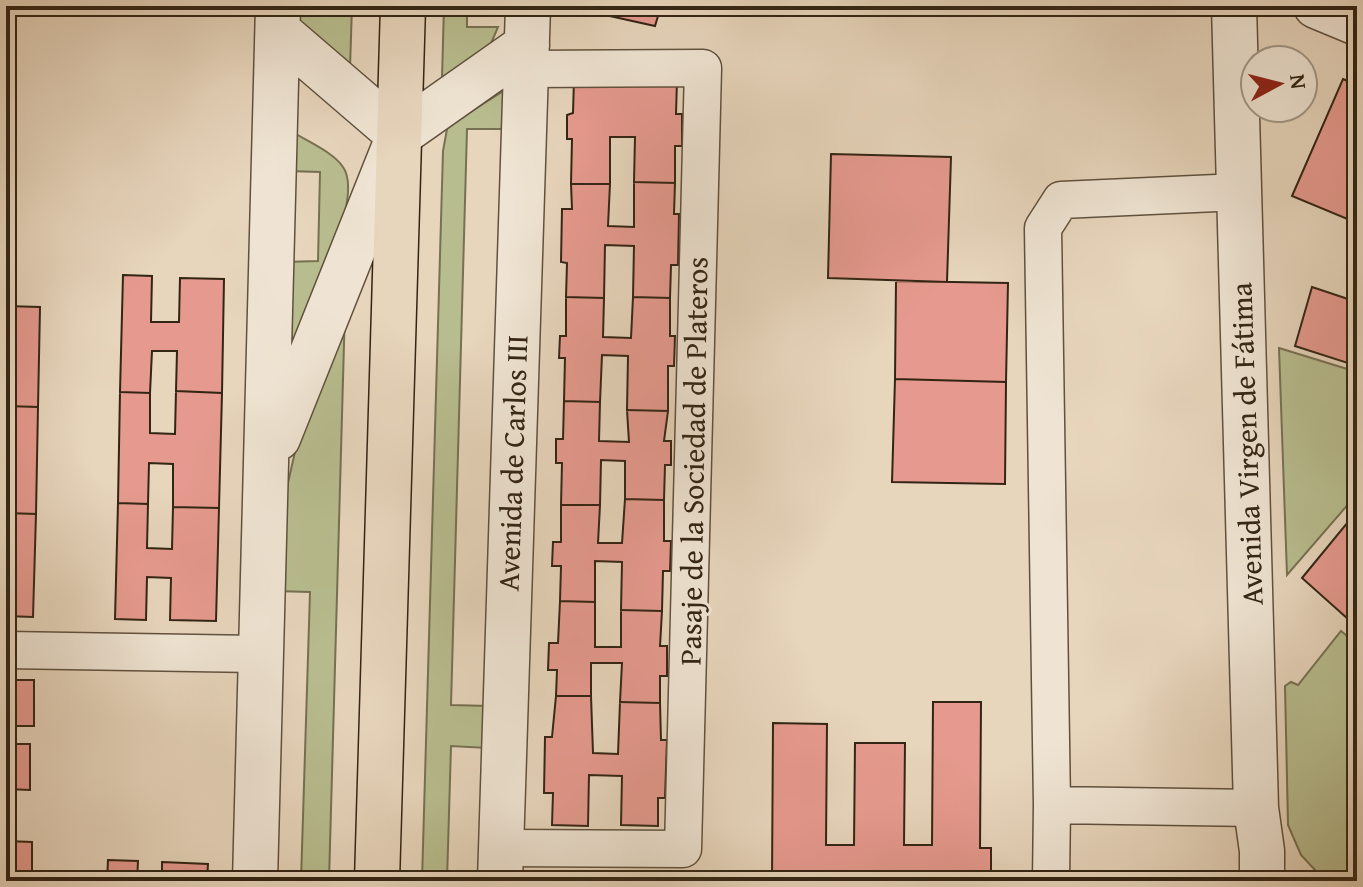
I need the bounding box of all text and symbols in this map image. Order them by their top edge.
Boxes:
north arrow [1239,44,1319,124]
text: N [1282,72,1316,91]
street label: Pasaje de la Sociedad de Plateros [667,256,719,666]
street label: Avenida Virgen de Fátima [1218,282,1274,606]
street label: Avenida de Carlos III [486,334,538,592]

